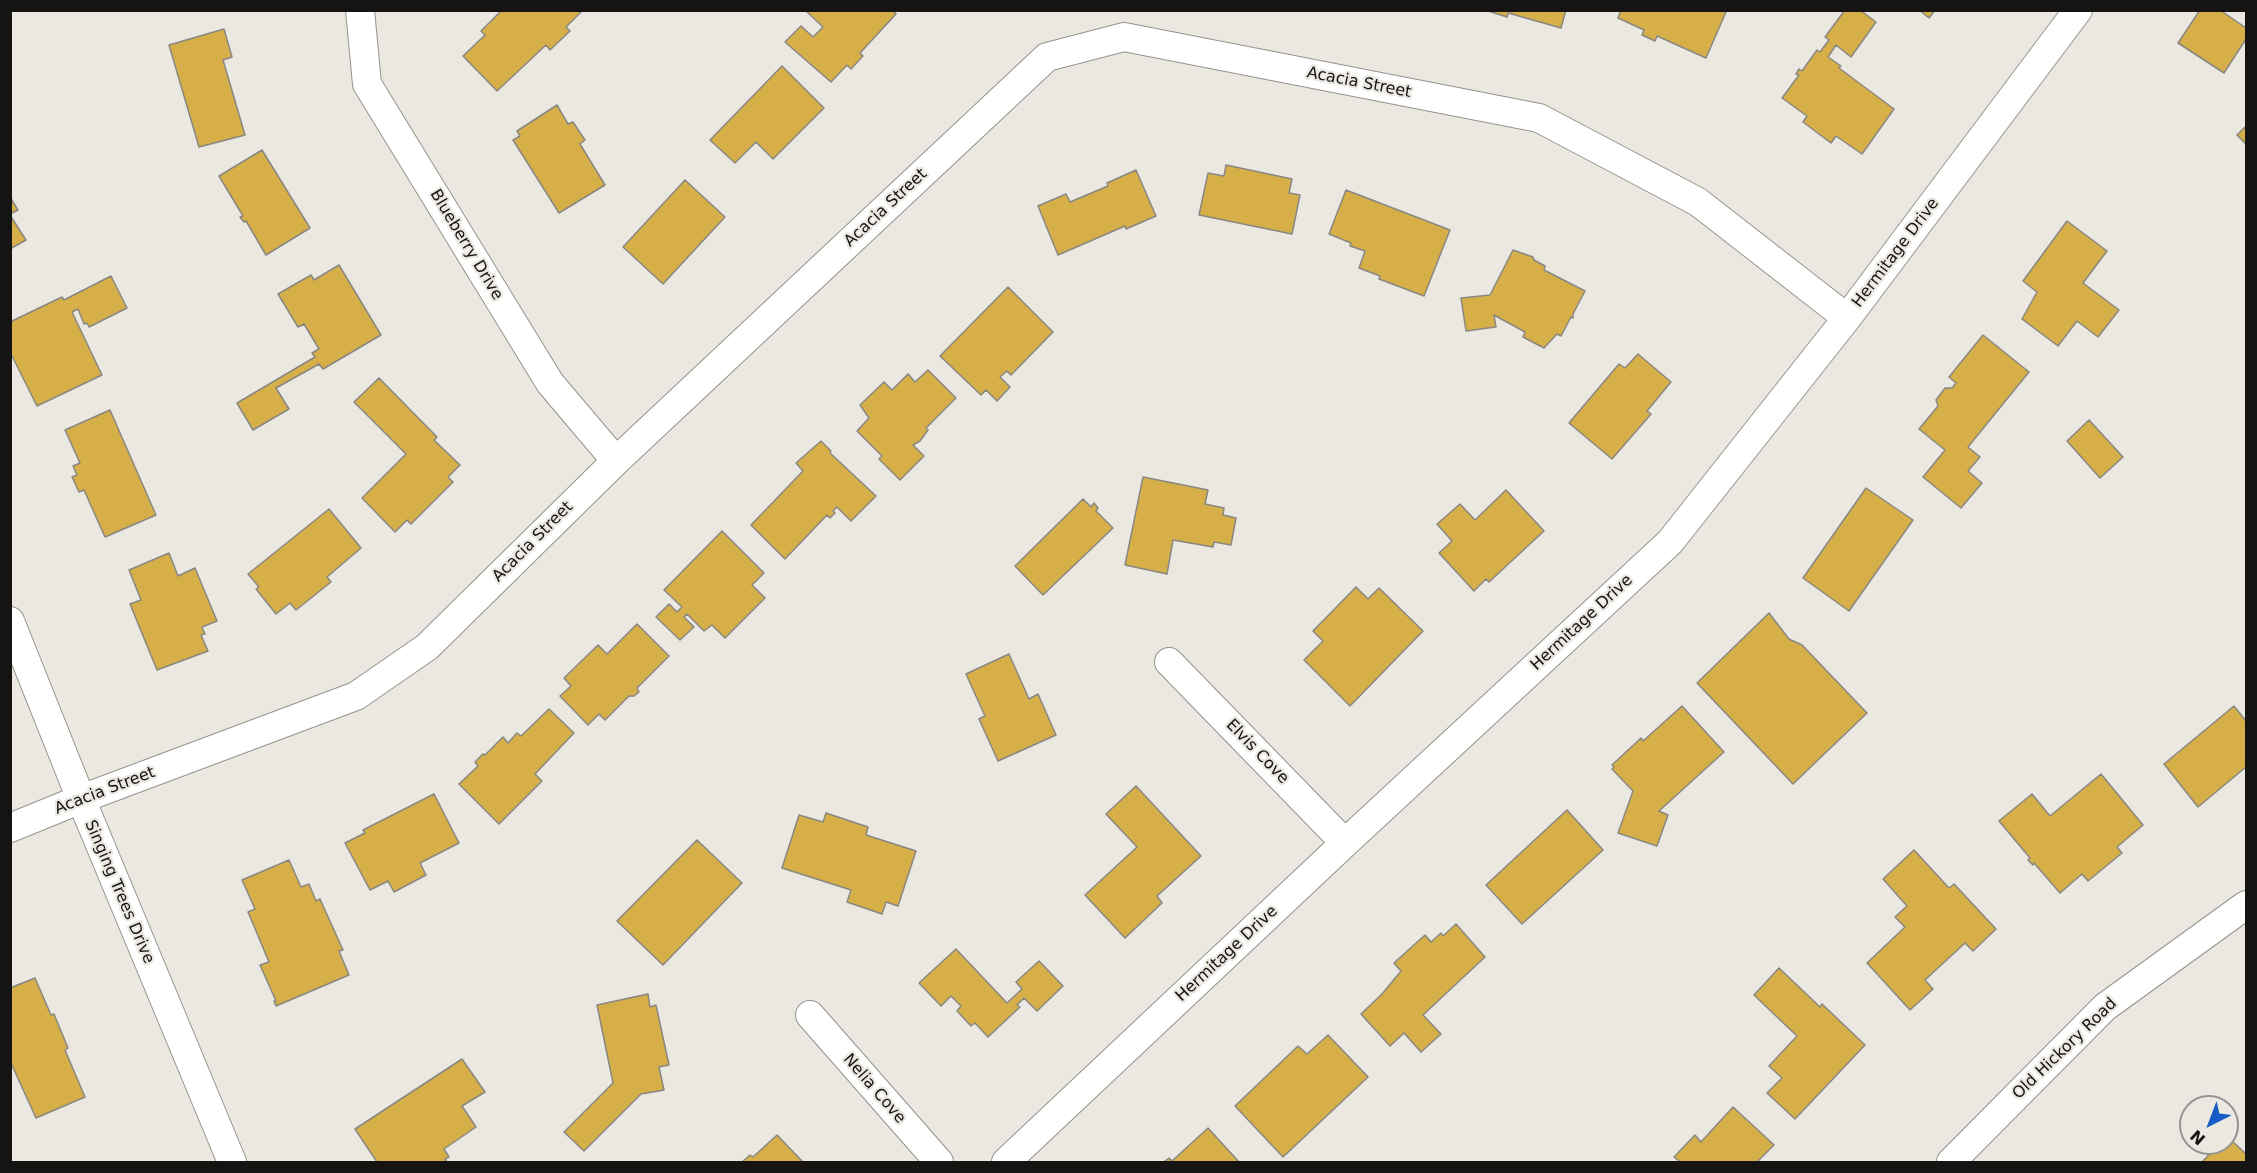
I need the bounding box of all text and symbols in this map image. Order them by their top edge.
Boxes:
street label: Acacia Street [1305,63,1413,103]
street label: Acacia Street [841,165,931,251]
street label: Blueberry Drive [425,186,507,304]
street label: Hermitage Drive [1849,195,1943,311]
street label: Acacia Street [489,498,577,586]
street label: Hermitage Drive [1527,571,1637,675]
street label: Elvis Cove [1222,716,1292,788]
street label: Acacia Street [52,763,158,819]
street label: Singing Trees Drive [80,817,158,967]
street label: Hermitage Drive [1172,902,1282,1006]
street label: Old Hickory Road [2009,994,2121,1104]
street label: Nelia Cove [839,1050,909,1128]
north arrow [2179,1095,2239,1155]
text: N [2187,1126,2209,1149]

